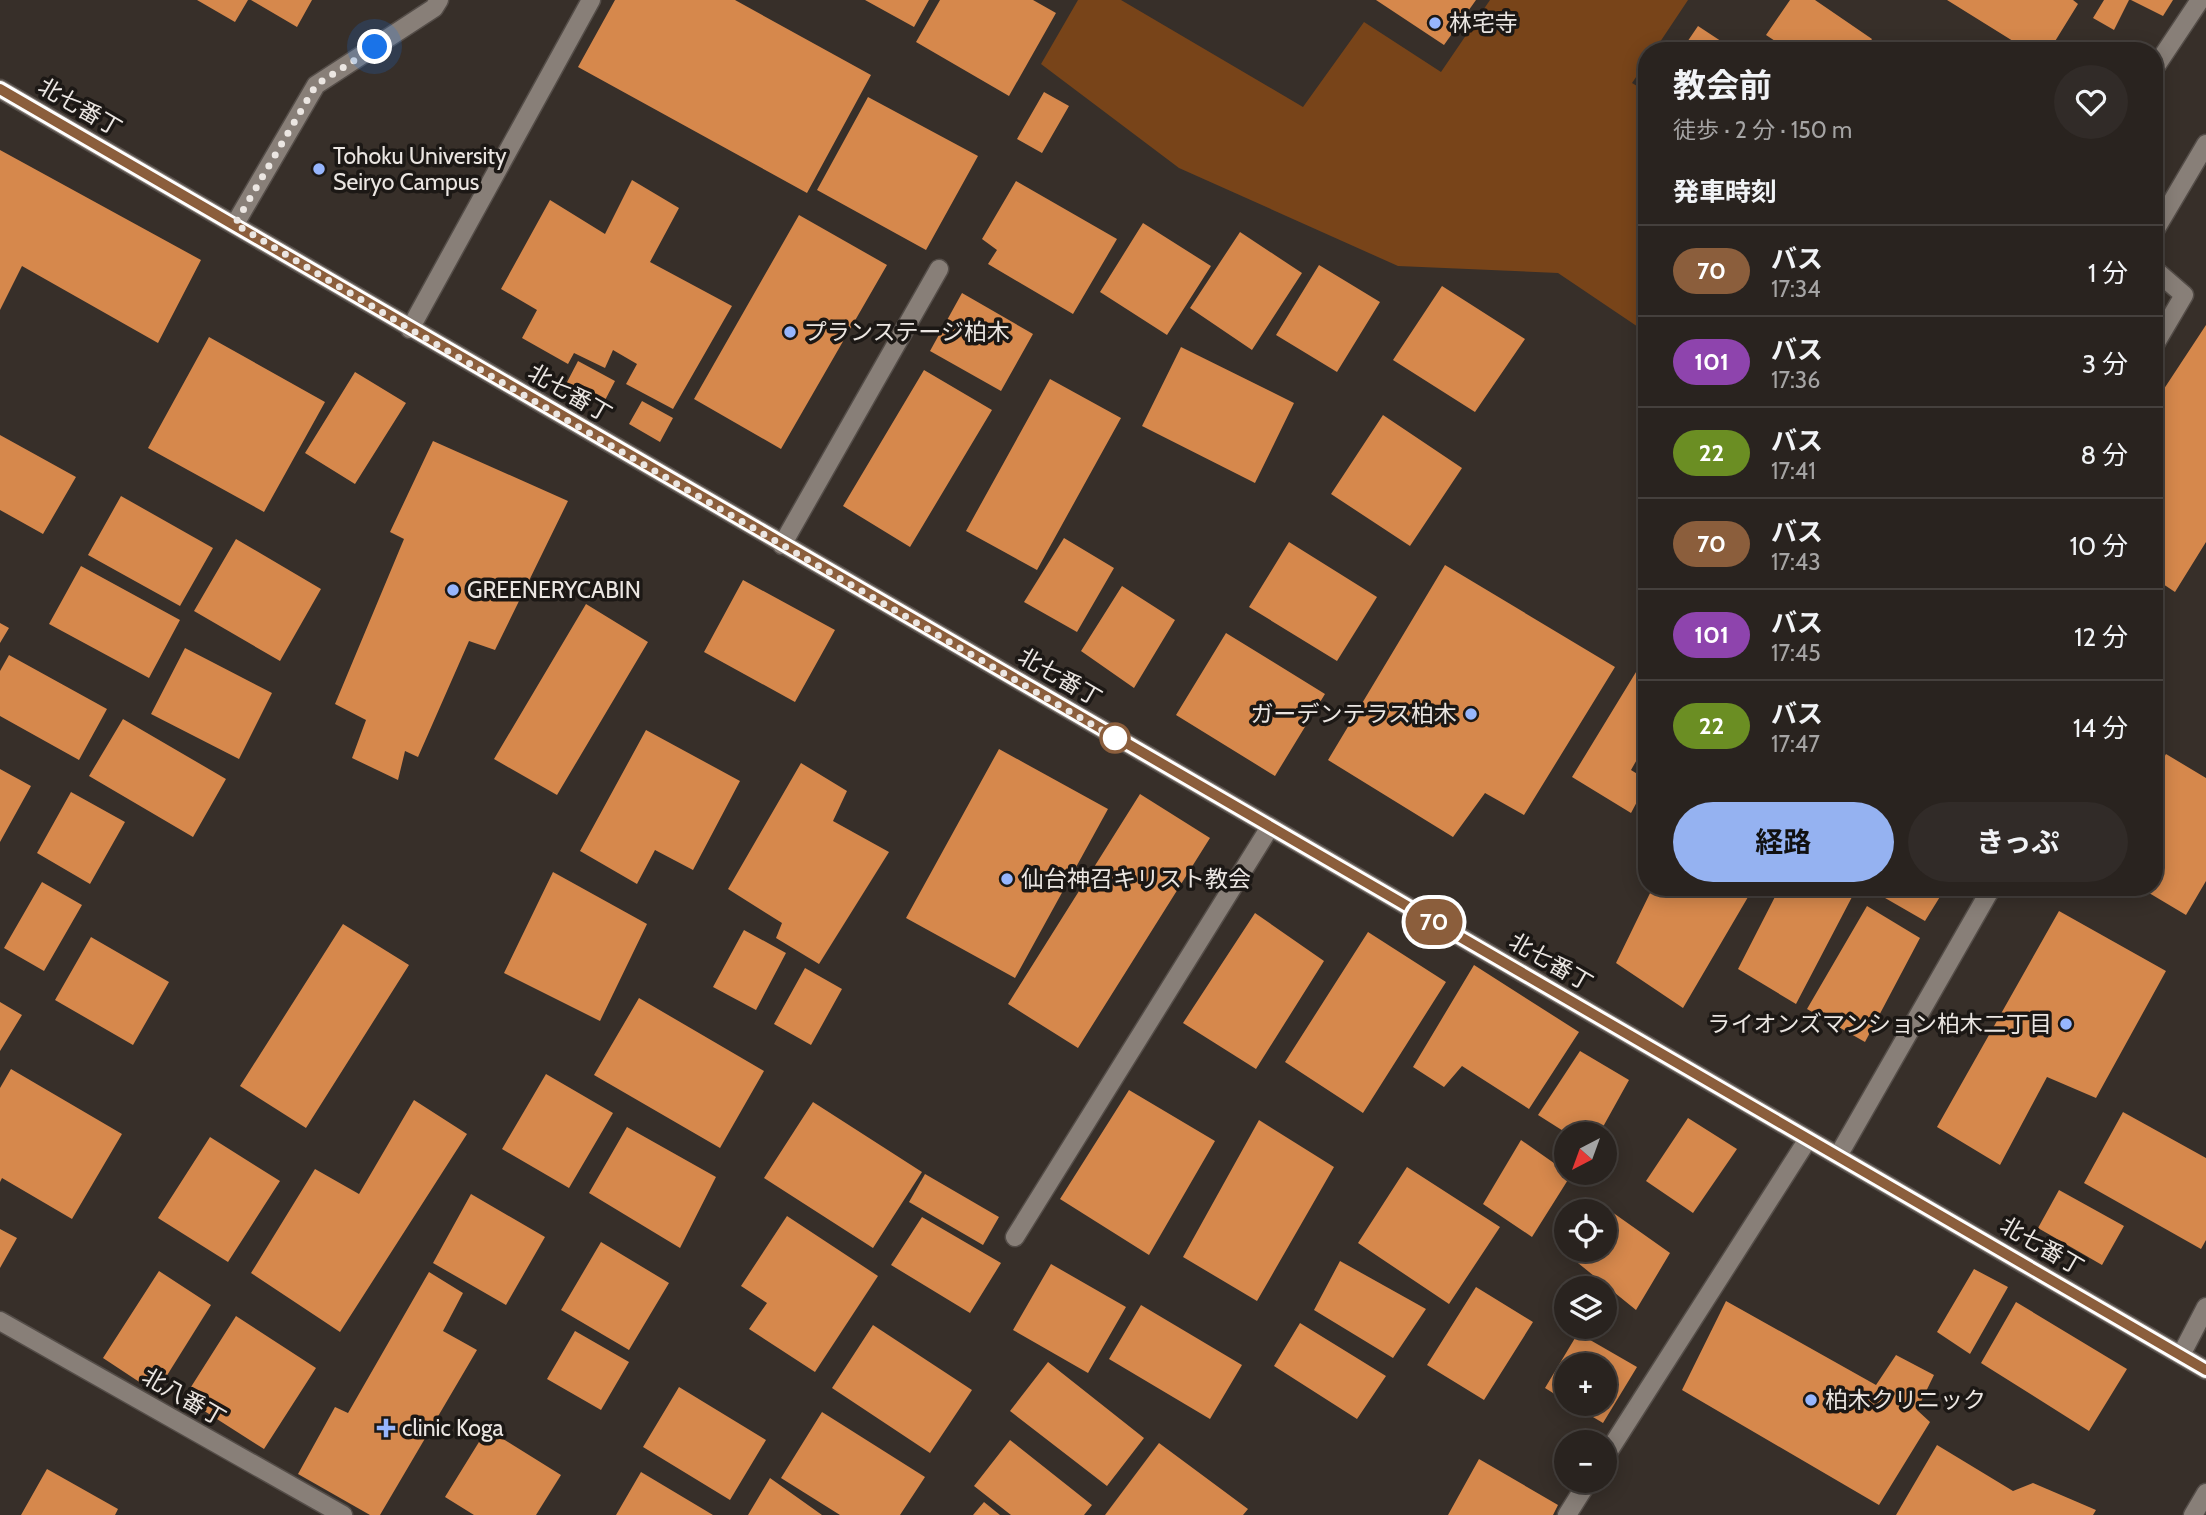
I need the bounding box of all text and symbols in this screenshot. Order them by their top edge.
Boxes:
place label: 林宅寺 [1449,9,1518,37]
marker: 林宅寺 [1427,15,1443,31]
your location [357,29,392,64]
text: 教会前 [1673,65,1772,105]
button: heart [2054,65,2128,139]
street label: 北七番丁 [33,72,127,142]
text: 徒歩 · 2 分 · 150 m [1673,116,1852,144]
place label: Tohoku University Seiryo Campus [333,142,507,196]
marker: Tohoku University Seiryo Campus [311,161,327,177]
text: 発車時刻 [1673,176,1777,208]
text: バス [1771,243,1823,275]
text: 70 [1697,256,1726,285]
text: 1 分 [2088,257,2128,289]
text: 17:34 [1771,275,1821,303]
place label: プランステージ柏木 [804,318,1010,346]
marker: プランステージ柏木 [782,324,798,340]
text: バス [1771,334,1823,366]
text: 101 [1694,347,1729,376]
text: 3 分 [2082,348,2128,380]
street label: 北七番丁 [523,358,617,428]
text: 17:36 [1771,366,1820,394]
text: バス [1771,425,1823,457]
text: 22 [1699,438,1724,467]
text: 8 分 [2080,439,2128,471]
text: 17:41 [1771,457,1816,485]
text: バス [1771,516,1823,548]
text: 70 [1697,529,1726,558]
text: 10 分 [2070,530,2128,562]
text: 17:43 [1771,548,1821,576]
place label: GREENERYCABIN [467,576,641,604]
marker: GREENERYCABIN [445,582,461,598]
text: バス [1771,607,1823,639]
text: 101 [1694,620,1729,649]
text: 12 分 [2074,621,2128,653]
text: 17:45 [1771,639,1821,667]
street label: 北七番丁 [1013,642,1107,712]
text: バス [1771,698,1823,730]
place label: ガーデンテラス柏木 [1250,700,1457,728]
marker: ガーデンテラス柏木 [1463,706,1479,722]
text: 22 [1699,711,1724,740]
text: 14 分 [2073,712,2128,744]
unlabelled marker [1100,723,1130,753]
text: 17:47 [1771,730,1820,758]
button: 経路 [1673,802,1894,882]
button: きっぷ [1908,802,2128,882]
place label: 仙台神召キリスト教会 [1021,865,1251,893]
marker: 仙台神召キリスト教会 [999,871,1015,887]
line badge: 70 [1402,899,1466,945]
text: 70 [1420,907,1448,936]
street label: 北七番丁 [1504,927,1598,997]
place label: ライオンズマンション柏木二丁目 [1707,1010,2052,1038]
marker: ライオンズマンション柏木二丁目 [2058,1016,2074,1032]
north arrow [1554,1122,1617,1185]
map controls [1554,1122,1617,1493]
button: locate [1554,1199,1617,1262]
street label: 北七番丁 [1995,1211,2089,1281]
button: layers [1554,1276,1617,1339]
button: + [1554,1353,1617,1416]
street label: 北八番丁 [137,1362,231,1432]
place label: 柏木クリニック [1825,1386,1986,1414]
marker: 柏木クリニック [1803,1392,1819,1408]
place label: clinic Koga [402,1414,503,1442]
marker: clinic Koga [376,1418,396,1438]
button: − [1554,1430,1617,1493]

